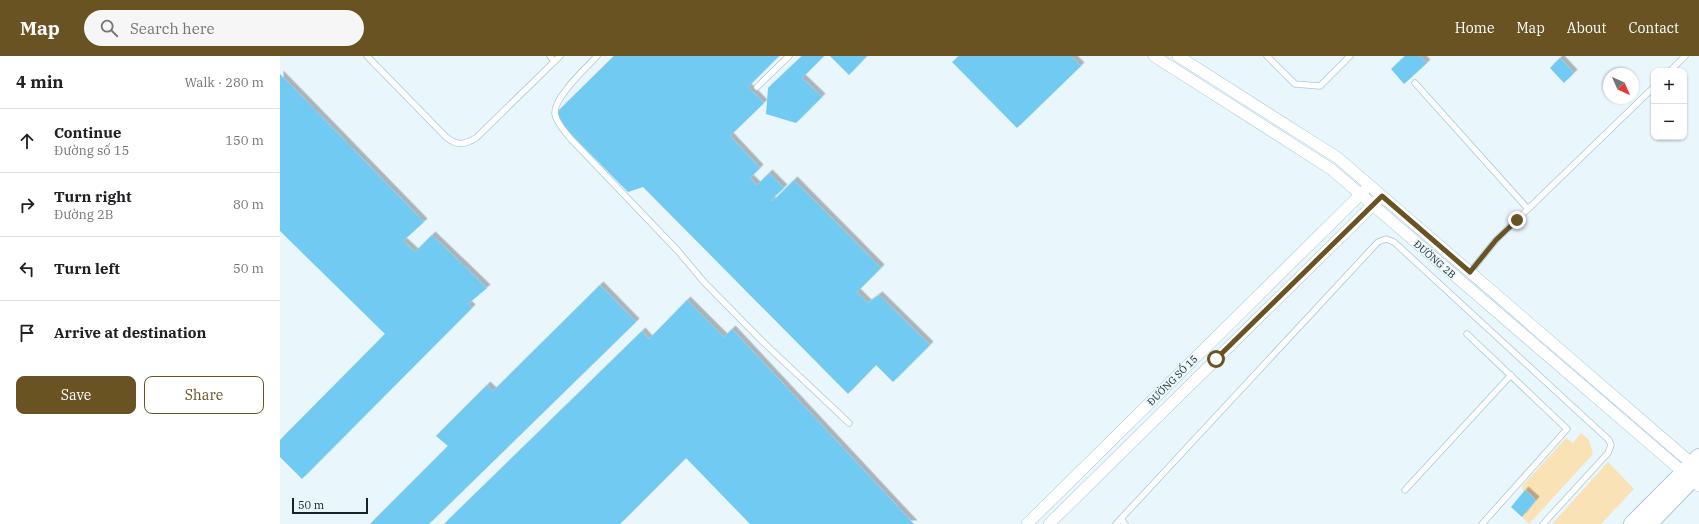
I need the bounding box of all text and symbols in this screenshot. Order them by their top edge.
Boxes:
search box [84,10,364,46]
text: Map [20,16,60,40]
icon: search [98,17,120,39]
text: Search here [130,19,214,38]
text: Home [1455,19,1494,37]
text: Map [1516,19,1545,37]
text: About [1567,19,1606,37]
text: Contact [1628,19,1679,37]
north arrow [1603,68,1639,104]
map controls [1651,68,1687,140]
button: + [1651,68,1687,104]
text: 4 min [16,71,64,93]
text: Walk · 280 m [185,74,264,91]
button: − [1651,104,1687,140]
text: Continue [54,123,121,142]
icon: ahead [16,130,38,152]
text: 150 m [225,132,264,149]
text: Đường số 15 [54,142,129,159]
text: Turn right [54,187,132,206]
icon: right [16,194,38,216]
text: 80 m [233,196,264,213]
text: Đường 2B [54,206,113,223]
route end [1508,211,1526,229]
street label: ĐƯỜNG 2B [1411,238,1459,281]
icon: left [16,258,38,280]
text: Turn left [54,259,120,278]
text: 50 m [233,260,264,277]
icon: arrive [16,322,38,344]
text: Arrive at destination [54,323,206,342]
route start [1207,350,1225,368]
street label: ĐƯỜNG SỐ 15 [1144,352,1200,408]
button: Save [16,376,136,414]
button: Share [144,376,264,414]
scale bar [292,496,368,515]
text: 50 m [298,498,324,512]

